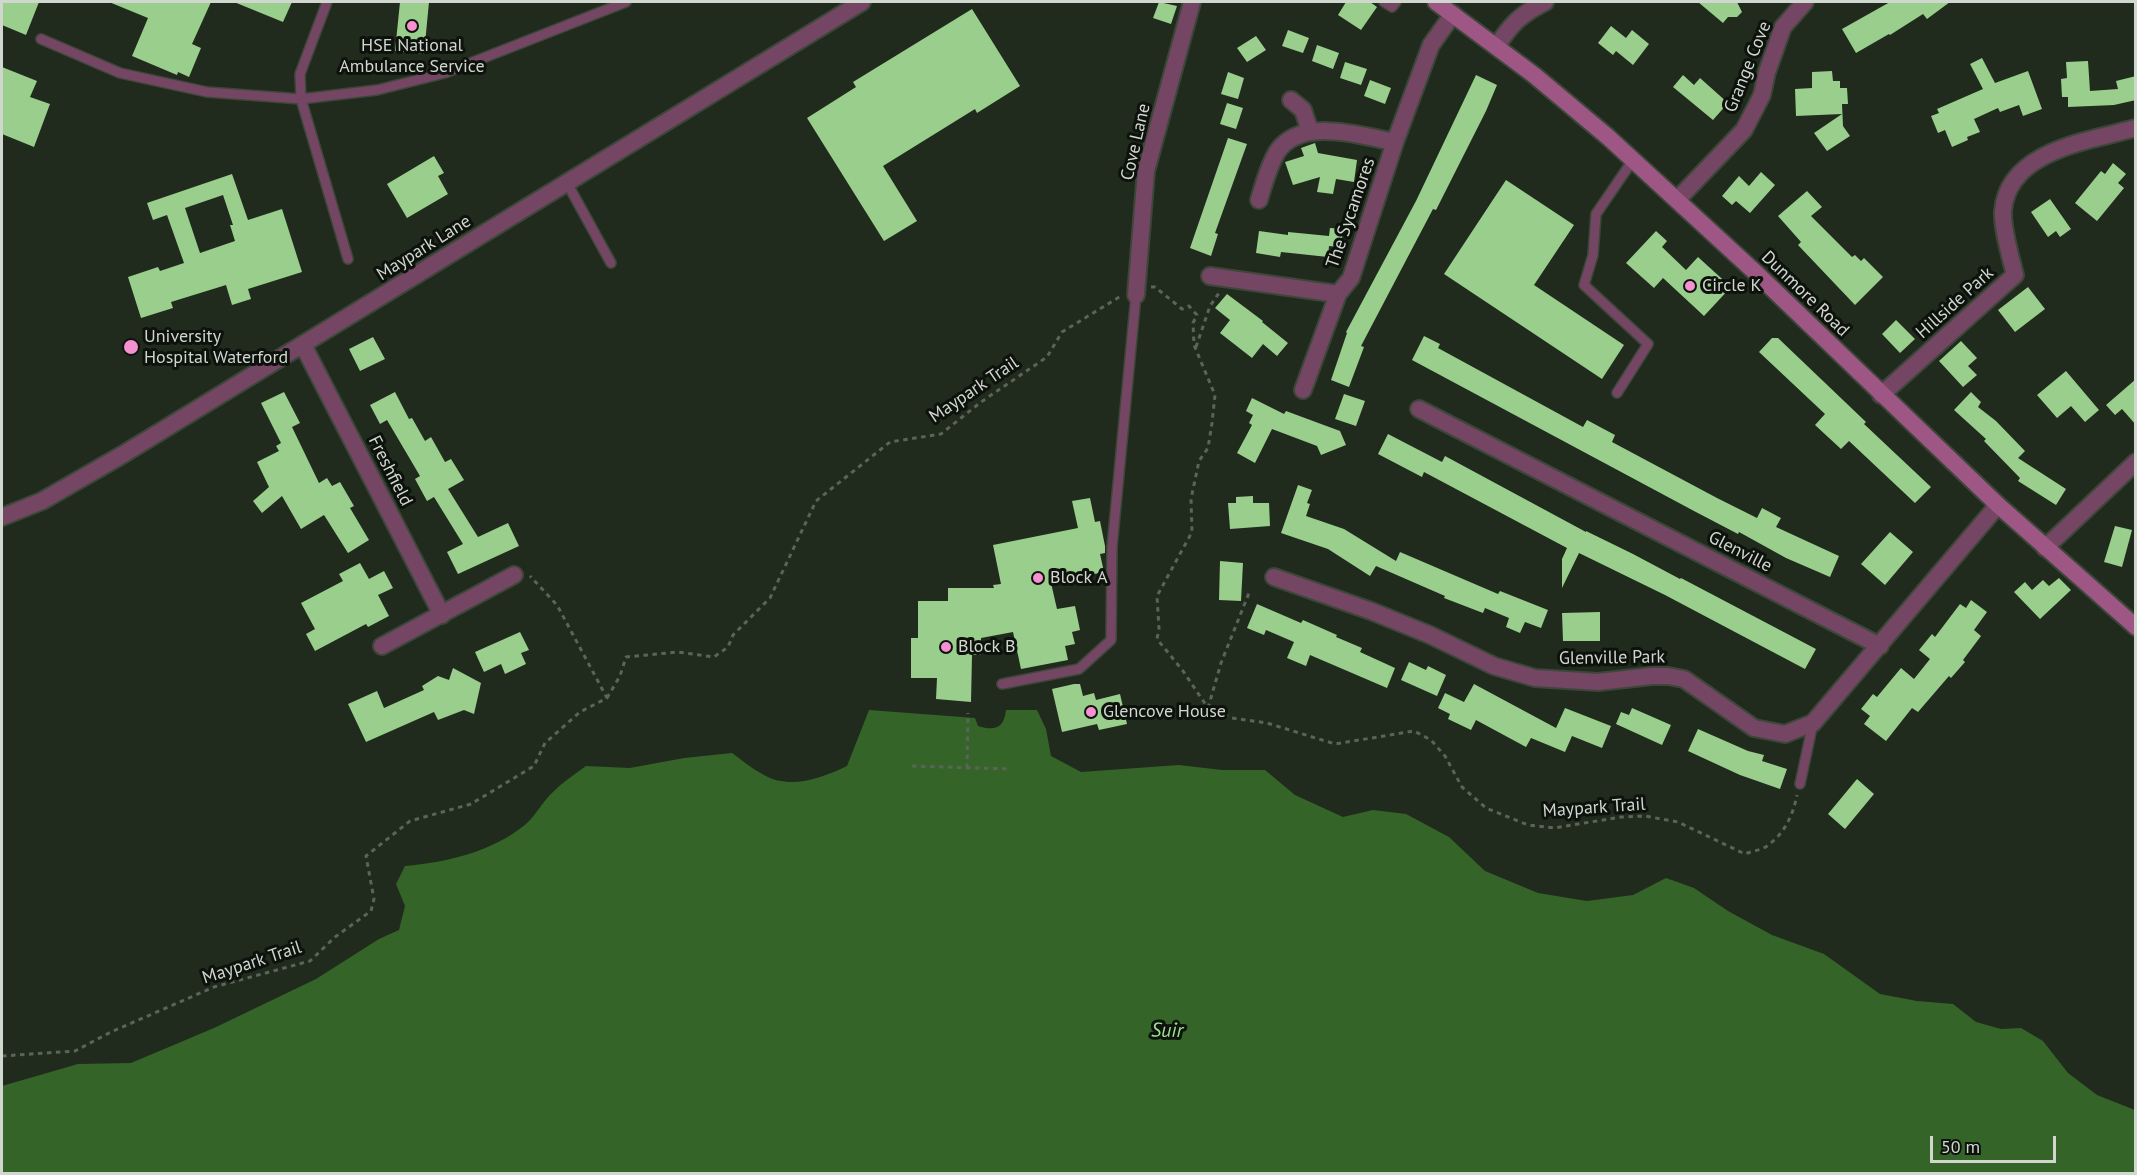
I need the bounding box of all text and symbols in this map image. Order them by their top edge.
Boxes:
street label: Grange Cove [1720,18,1776,116]
marker: HSE National Ambulance Service [405,19,419,33]
place label: HSE National Ambulance Service [339,35,485,78]
street label: Cove Lane [1117,101,1155,183]
street label: The Sycamores [1322,155,1380,271]
street label: Maypark Lane [373,211,475,285]
street label: Dunmore Road [1757,247,1853,341]
street label: Hillside Park [1912,263,1998,343]
place label: Circle K [1702,275,1762,297]
marker: Circle K [1683,279,1697,293]
place label: University Hospital Waterford [144,326,288,368]
marker: University Hospital Waterford [122,338,140,356]
street label: Maypark Trail [925,352,1023,428]
street label: Freshfield [363,432,417,510]
street label: Glenville [1705,527,1775,577]
place label: Block A [1050,567,1107,589]
marker: Block A [1031,571,1045,585]
place label: Block B [958,636,1015,658]
marker: Block B [939,640,953,654]
street label: Glenville Park [1559,646,1665,670]
place label: Glencove House [1103,701,1226,723]
marker: Glencove House [1084,705,1098,719]
street label: Maypark Trail [1542,794,1646,822]
street label: Maypark Trail [200,937,304,989]
water label: Suir [1151,1019,1183,1043]
scale bar [1933,1124,2059,1162]
text: 50 m [1941,1135,1980,1158]

